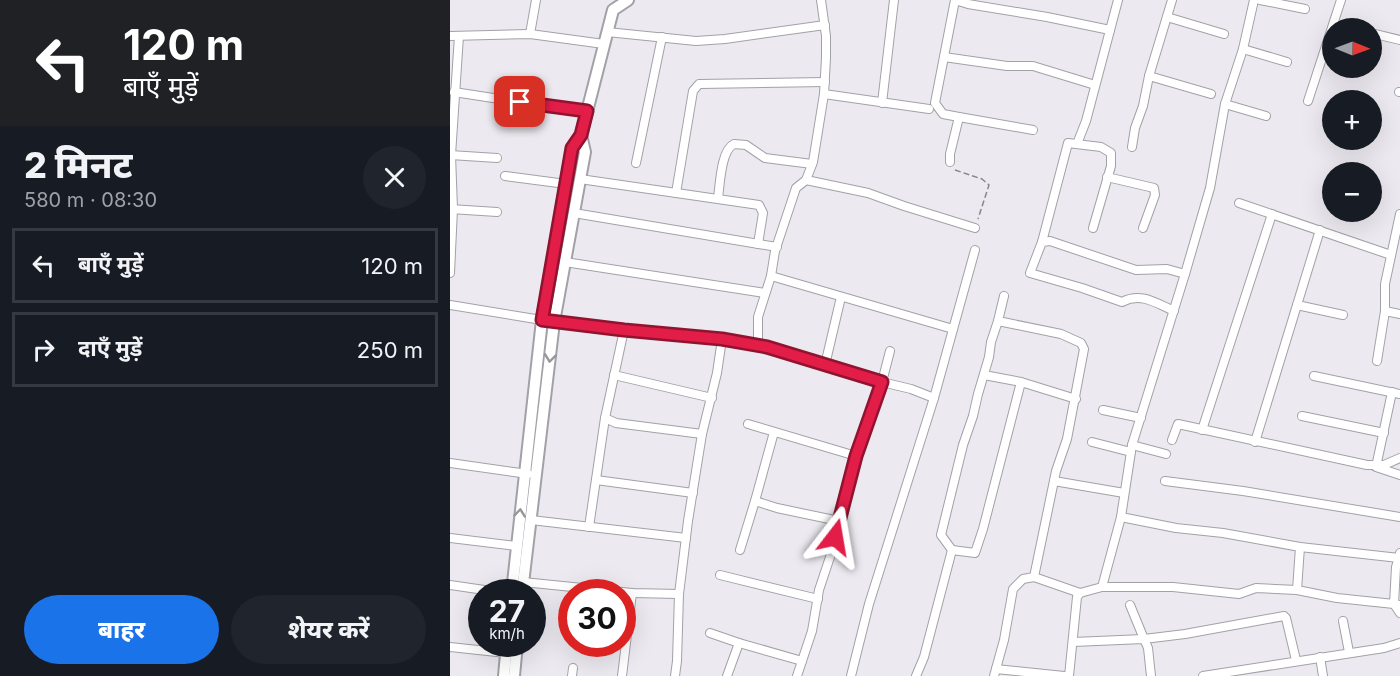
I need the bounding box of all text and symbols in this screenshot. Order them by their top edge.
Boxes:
north arrow [1322,18,1382,78]
map controls [1322,18,1382,222]
text: 120 m [123,19,244,70]
icon: left [24,24,102,102]
text: बाएँ मुड़ें [123,70,199,103]
pin [494,76,545,127]
icon: arrive [503,85,536,118]
button: + [1322,90,1382,150]
text: 2 मिनट [24,143,132,187]
button: close [363,146,426,209]
button: − [1322,162,1382,222]
text: 580 m · 08:30 [24,188,157,212]
icon: left [27,249,60,282]
text: बाएँ मुड़ें [78,251,144,277]
text: 120 m [361,253,423,279]
icon: right [27,333,60,366]
text: दाएँ मुड़ें [78,335,142,361]
text: 250 m [357,337,423,363]
one-way arrow [544,354,557,363]
position arrow [803,505,867,569]
one-way arrow [513,509,526,518]
speed limit sign: 30 [558,579,636,657]
text: 27 [489,593,525,629]
button: बाहर [24,595,219,664]
button: शेयर करें [231,595,426,664]
text: km/h [489,624,525,643]

